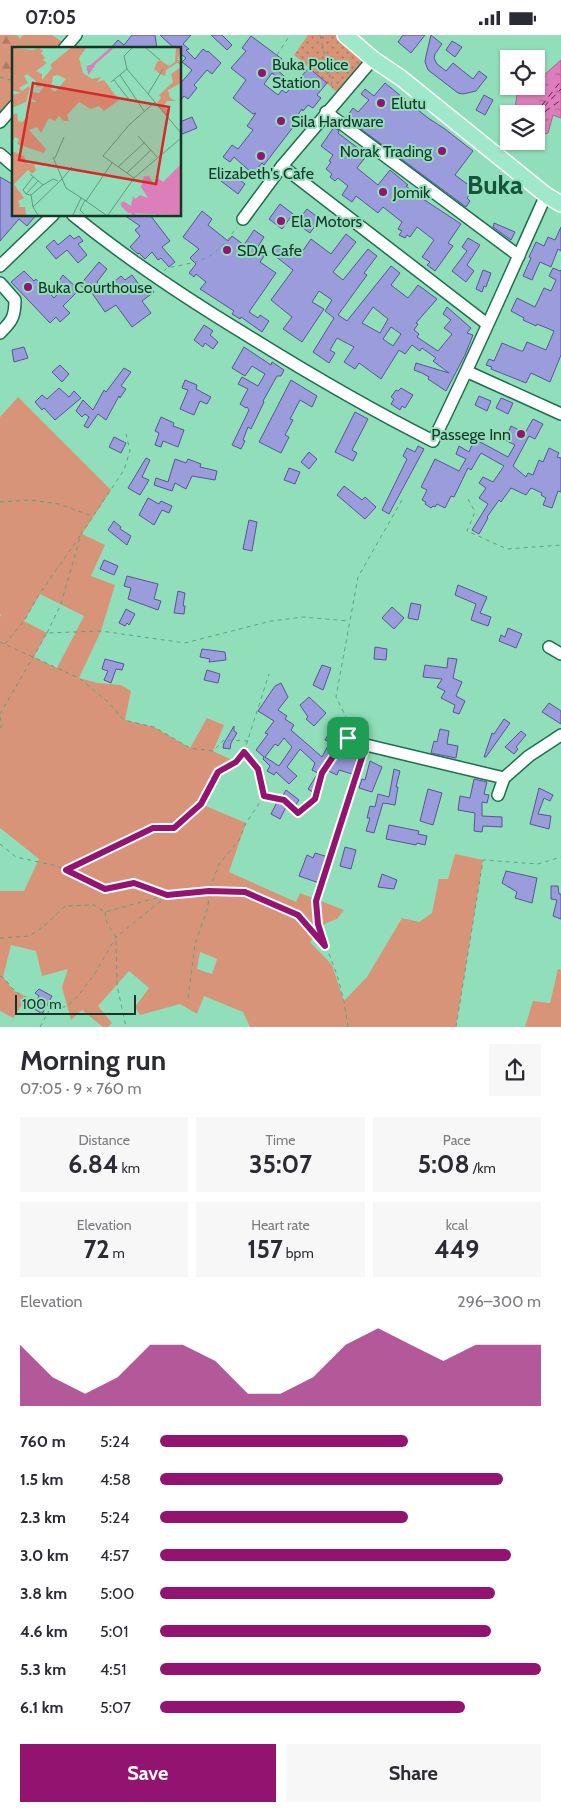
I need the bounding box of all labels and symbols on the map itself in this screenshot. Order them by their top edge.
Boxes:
inset map [12,47,181,216]
place label: Buka Police Station [272,55,348,92]
marker: Buka Police Station [256,67,268,79]
place label: Elutu [391,94,426,113]
marker: Elutu [375,97,387,109]
place label: Sila Hardware [291,112,384,131]
marker: Sila Hardware [275,115,287,127]
place label: Norak Trading [340,142,433,161]
marker: Norak Trading [436,145,448,157]
marker: Elizabeth's Cafe [255,150,267,162]
place label: Elizabeth's Cafe [208,164,314,183]
district label: Buka [467,169,523,201]
place label: Jomik [392,183,431,202]
marker: Jomik [377,186,389,198]
place label: Ela Motors [291,212,363,231]
marker: Ela Motors [275,215,287,227]
place label: SDA Cafe [237,241,302,260]
marker: SDA Cafe [221,244,233,256]
place label: Buka Courthouse [38,278,152,297]
marker: Buka Courthouse [22,281,34,293]
place label: Passege Inn [431,425,511,444]
marker: Passege Inn [515,428,527,440]
pin [327,717,369,759]
scale bar [15,992,136,1015]

